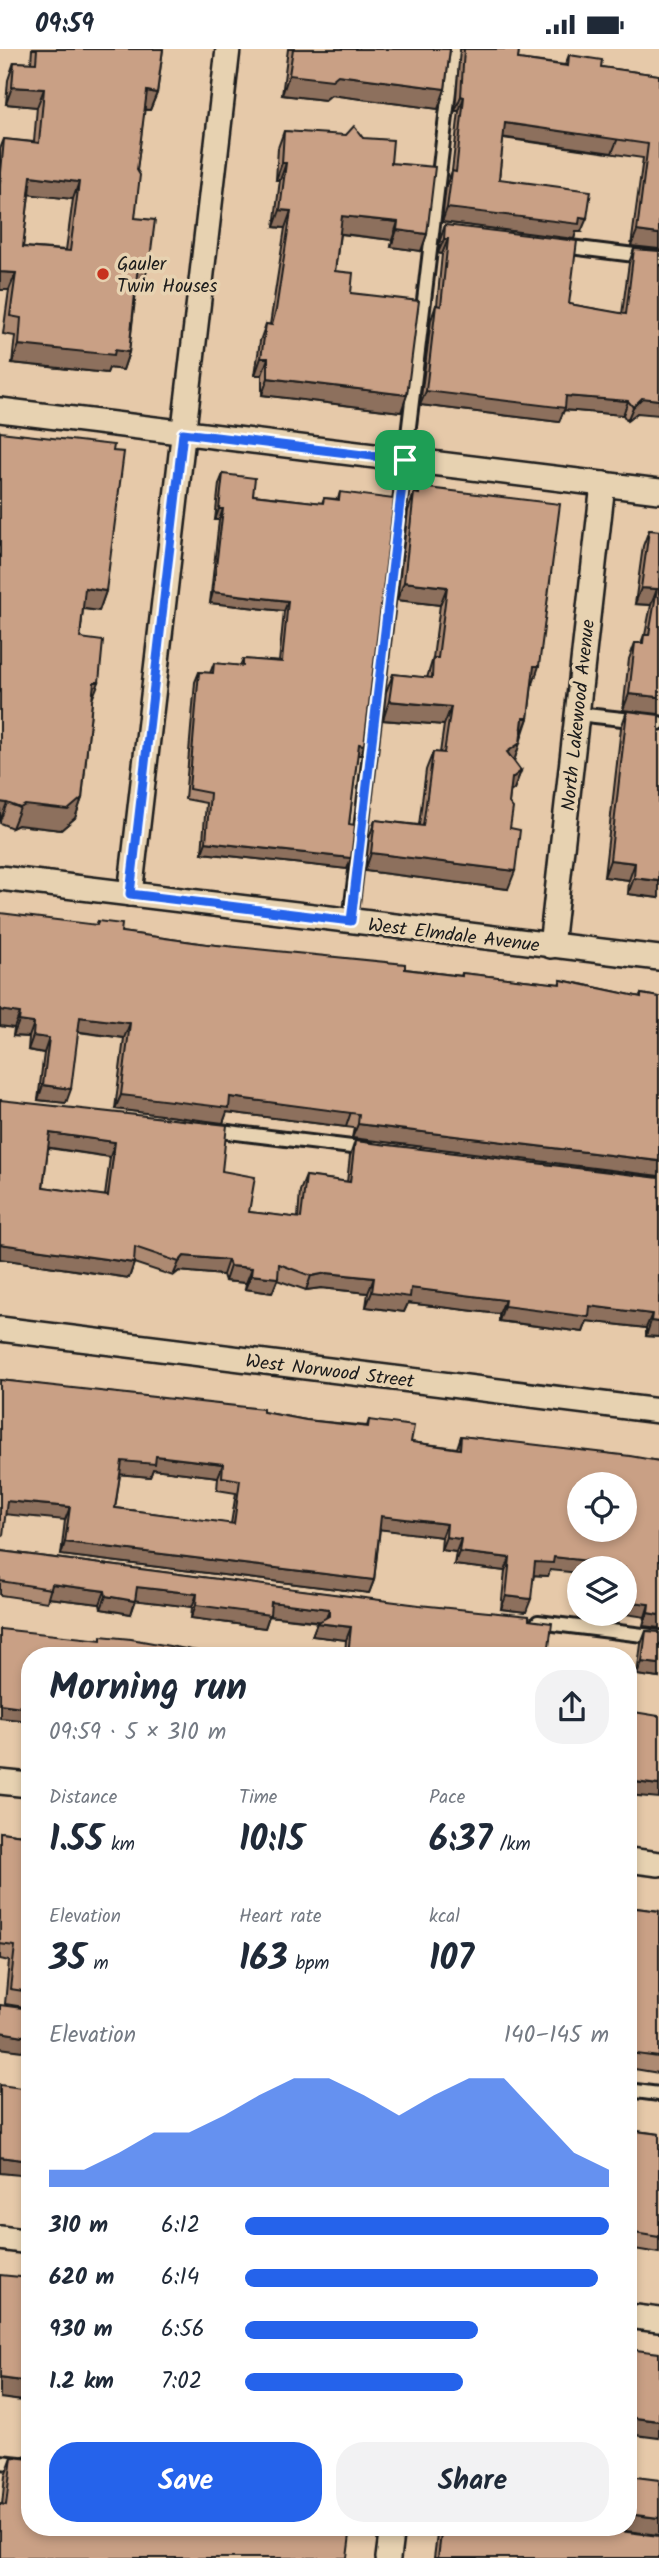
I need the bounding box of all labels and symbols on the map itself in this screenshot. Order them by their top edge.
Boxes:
place label: Gauler Twin Houses [117,250,217,302]
marker: Gauler Twin Houses [95,266,111,282]
pin [375,430,435,490]
street label: North Lakewood Avenue [554,617,604,813]
street label: West Elmdale Avenue [366,911,542,961]
street label: West Norwood Street [244,1347,416,1397]

